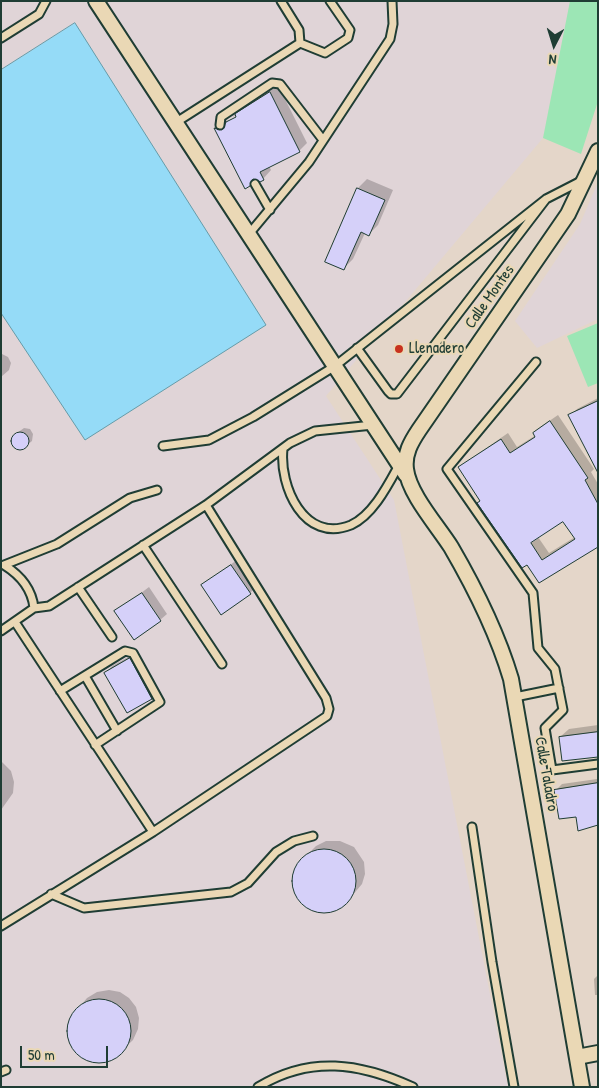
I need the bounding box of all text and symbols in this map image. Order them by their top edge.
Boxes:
north arrow [529,20,579,70]
text: N [548,51,557,70]
street label: Calle Montes [461,262,519,332]
place label: Llenadero [409,339,464,359]
marker: Llenadero [393,343,405,355]
street label: Calle Taladro [530,735,562,813]
scale bar [22,1036,110,1068]
text: 50 m [28,1044,55,1065]

